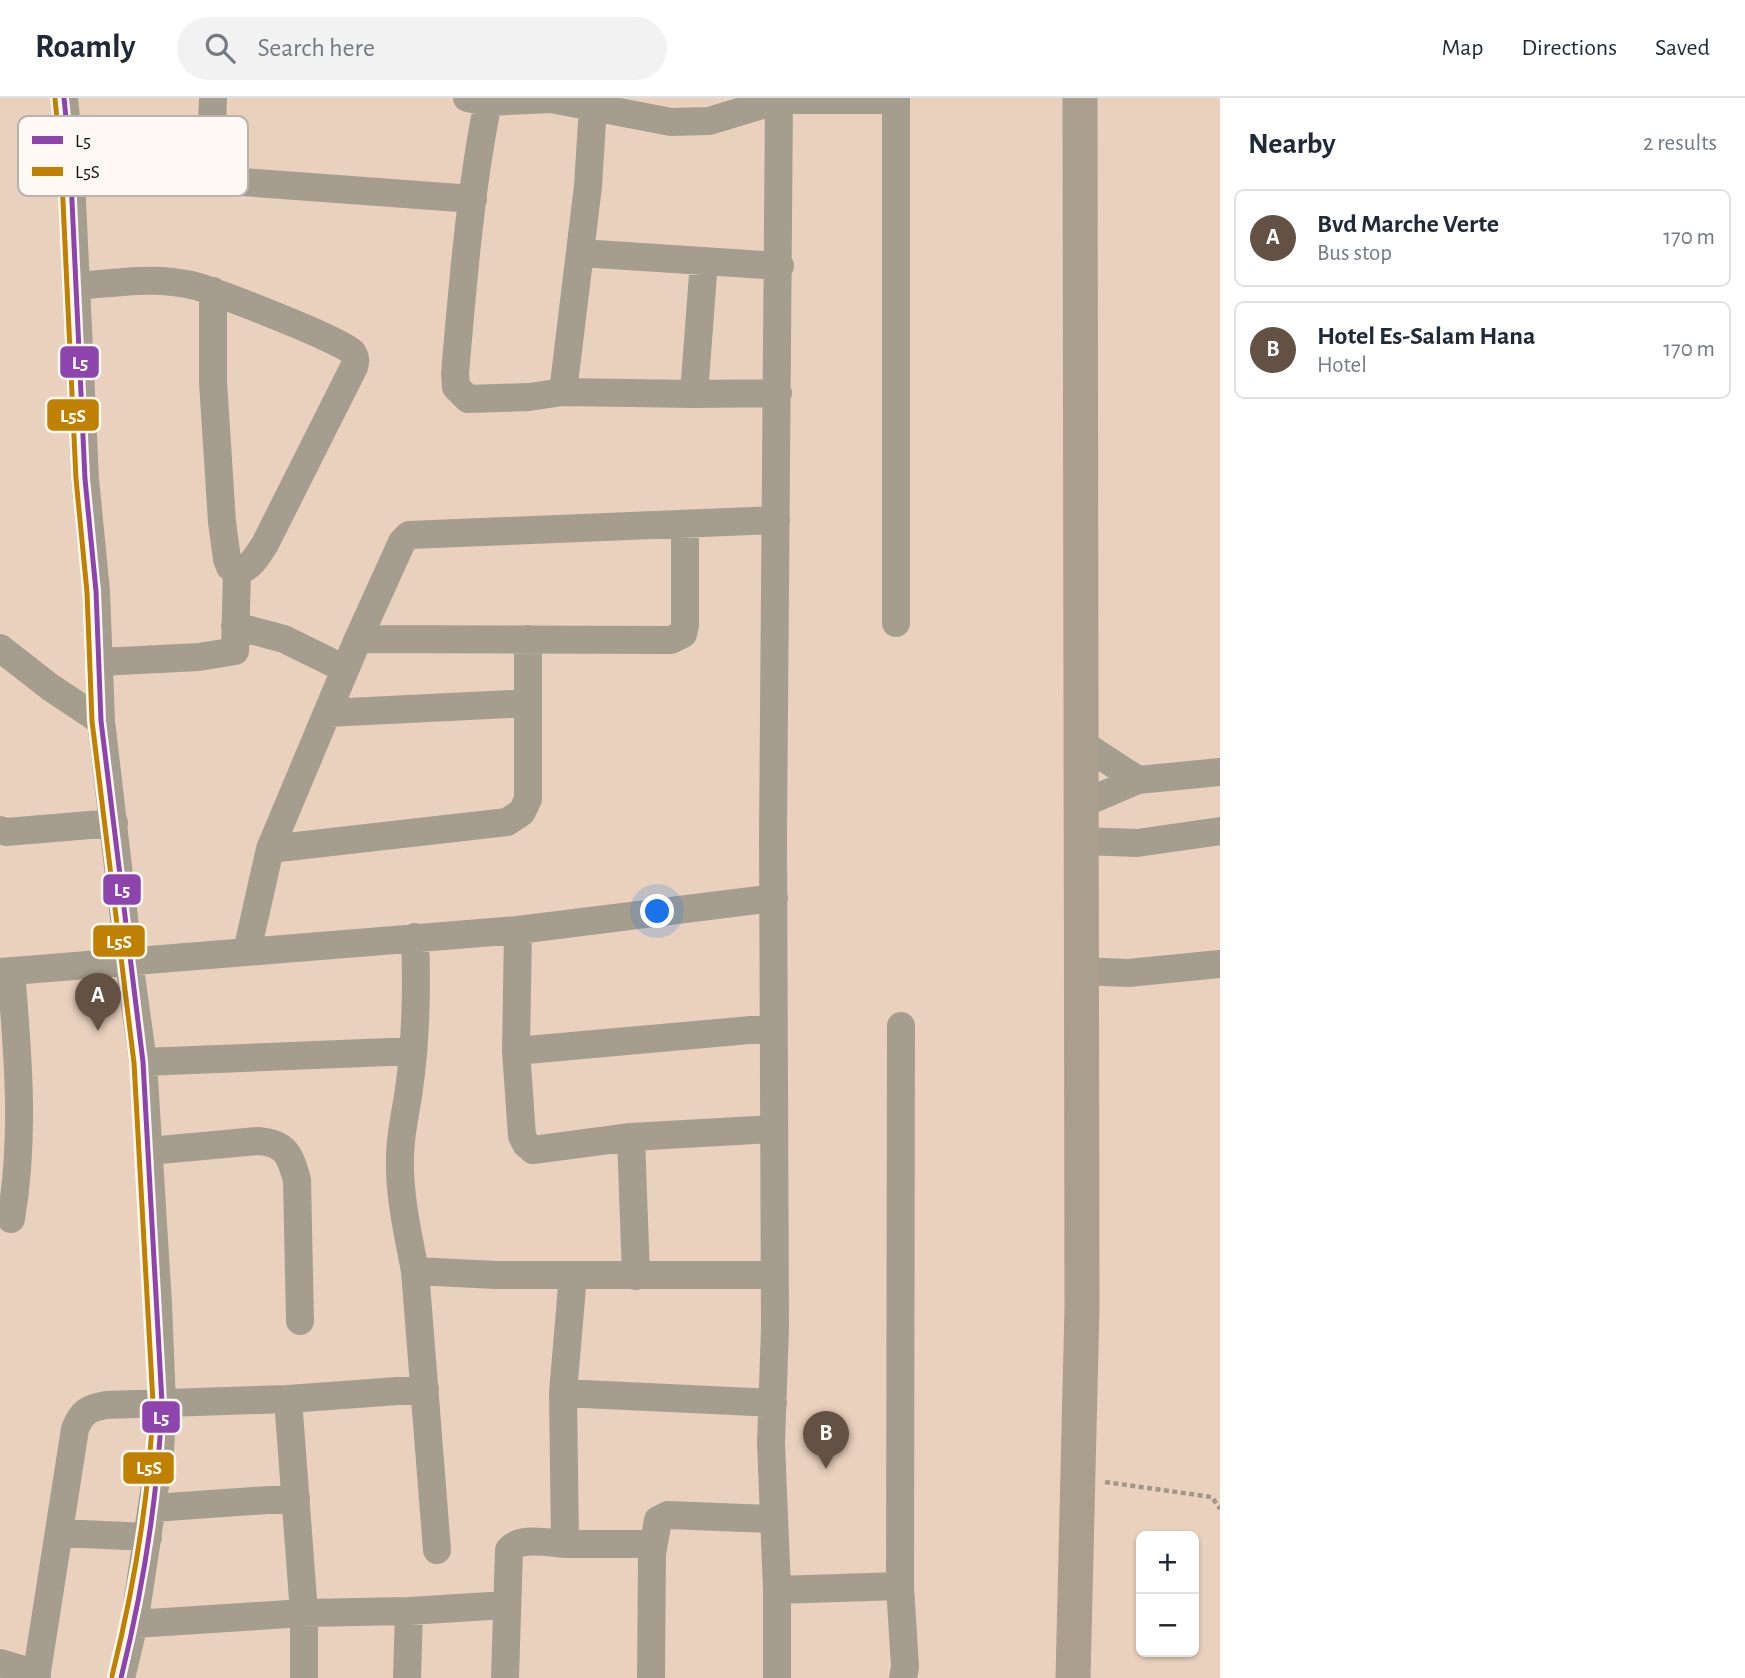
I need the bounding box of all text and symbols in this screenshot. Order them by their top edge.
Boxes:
search box [177,17,667,80]
icon: search [201,29,239,67]
text: Roamly [35,31,135,64]
text: Search here [257,35,375,61]
text: Map [1441,36,1483,60]
text: Directions [1521,36,1617,60]
text: Saved [1655,36,1710,60]
legend [18,116,248,196]
text: Nearby [1248,129,1336,159]
text: L5 [75,132,91,151]
text: 2 results [1643,132,1717,155]
text: L5S [75,163,100,182]
text: Bvd Marche Verte [1317,211,1499,237]
text: A [1266,226,1280,249]
text: 170 m [1663,226,1715,249]
text: Bus stop [1317,242,1392,265]
text: Hotel Es-Salam Hana [1317,323,1536,349]
text: B [1266,338,1280,361]
text: 170 m [1663,338,1715,361]
line badge: L5 [59,345,100,379]
text: L5 [72,354,88,373]
text: Hotel [1317,354,1367,377]
line badge: L5S [46,398,100,432]
text: L5S [60,407,86,426]
line badge: L5 [102,873,142,906]
text: L5 [114,881,130,900]
your location [640,894,674,928]
line badge: L5S [92,924,146,958]
text: L5S [106,933,132,952]
pin: A [75,973,121,1031]
line badge: L5 [141,1400,181,1434]
text: L5 [153,1409,169,1428]
pin: B [803,1411,849,1469]
line badge: L5S [122,1451,175,1485]
text: L5S [136,1459,162,1478]
map controls [1136,1531,1199,1657]
button: + [1136,1531,1199,1594]
button: − [1136,1594,1199,1657]

